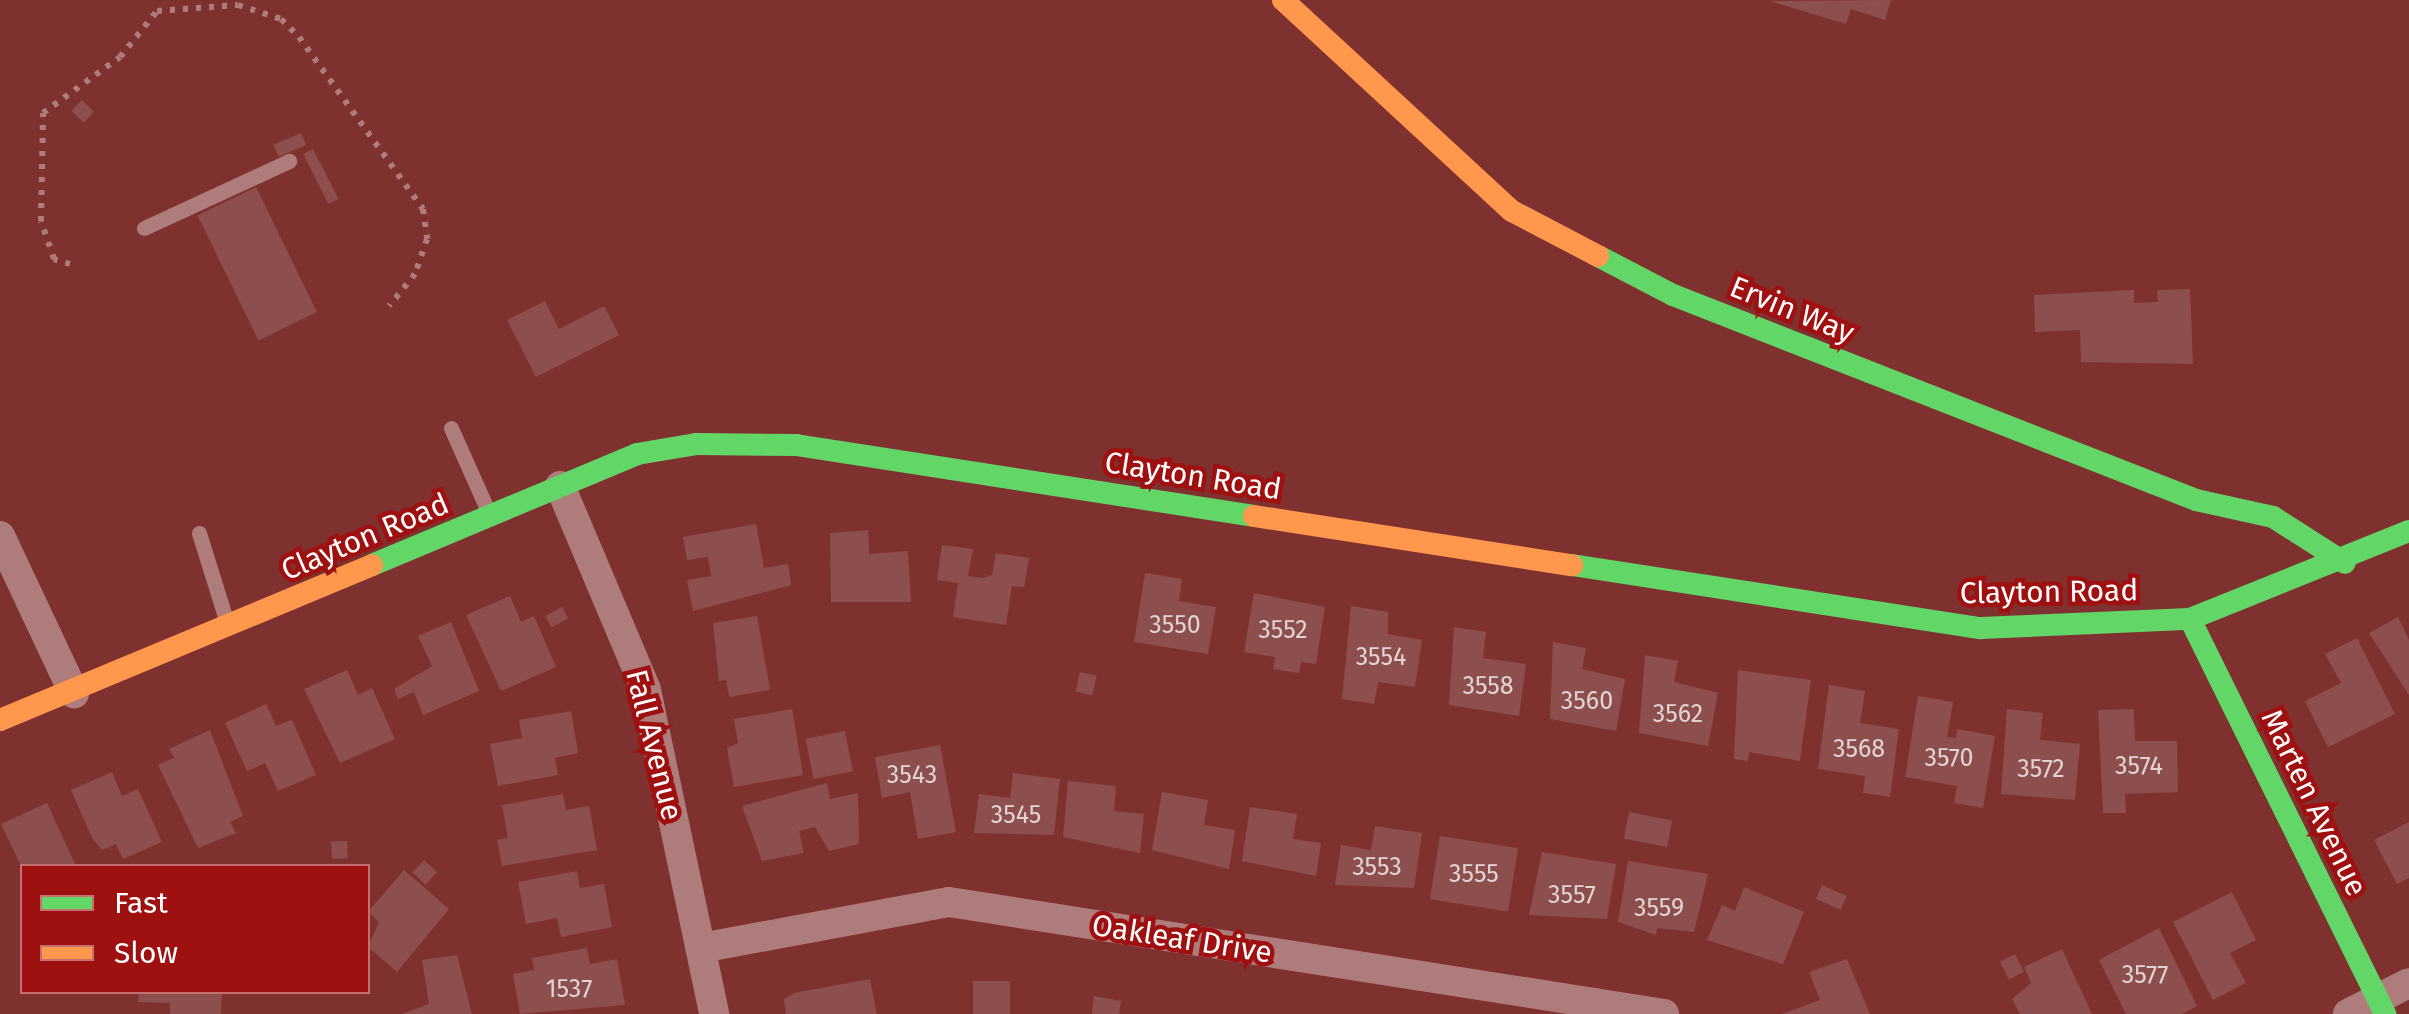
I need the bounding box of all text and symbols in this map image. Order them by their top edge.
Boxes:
street label: Ervin Way [1725,269,1859,351]
street label: Clayton Road [1102,444,1284,508]
street label: Clayton Road [276,486,454,588]
street label: Clayton Road [1960,572,2138,612]
house number: 3550 [1149,610,1201,640]
house number: 3552 [1258,615,1308,645]
house number: 3554 [1356,642,1406,672]
street label: Fall Avenue [618,666,690,824]
house number: 3558 [1462,671,1514,701]
house number: 3560 [1561,686,1613,716]
house number: 3562 [1653,699,1703,729]
street label: Marten Avenue [2253,704,2375,902]
house number: 3568 [1833,734,1885,764]
house number: 3570 [1924,743,1974,773]
house number: 3574 [2115,751,2163,781]
house number: 3572 [2017,754,2065,784]
house number: 3543 [887,760,937,790]
house number: 3545 [991,800,1041,830]
house number: 3553 [1352,852,1402,882]
house number: 3555 [1449,859,1499,889]
legend [20,864,370,994]
house number: 3557 [1548,880,1596,910]
text: Fast [114,885,168,921]
house number: 3559 [1634,893,1684,923]
street label: Oakleaf Drive [1090,907,1274,971]
text: Slow [114,935,178,971]
house number: 3577 [2122,960,2168,990]
house number: 1537 [546,974,592,1004]

